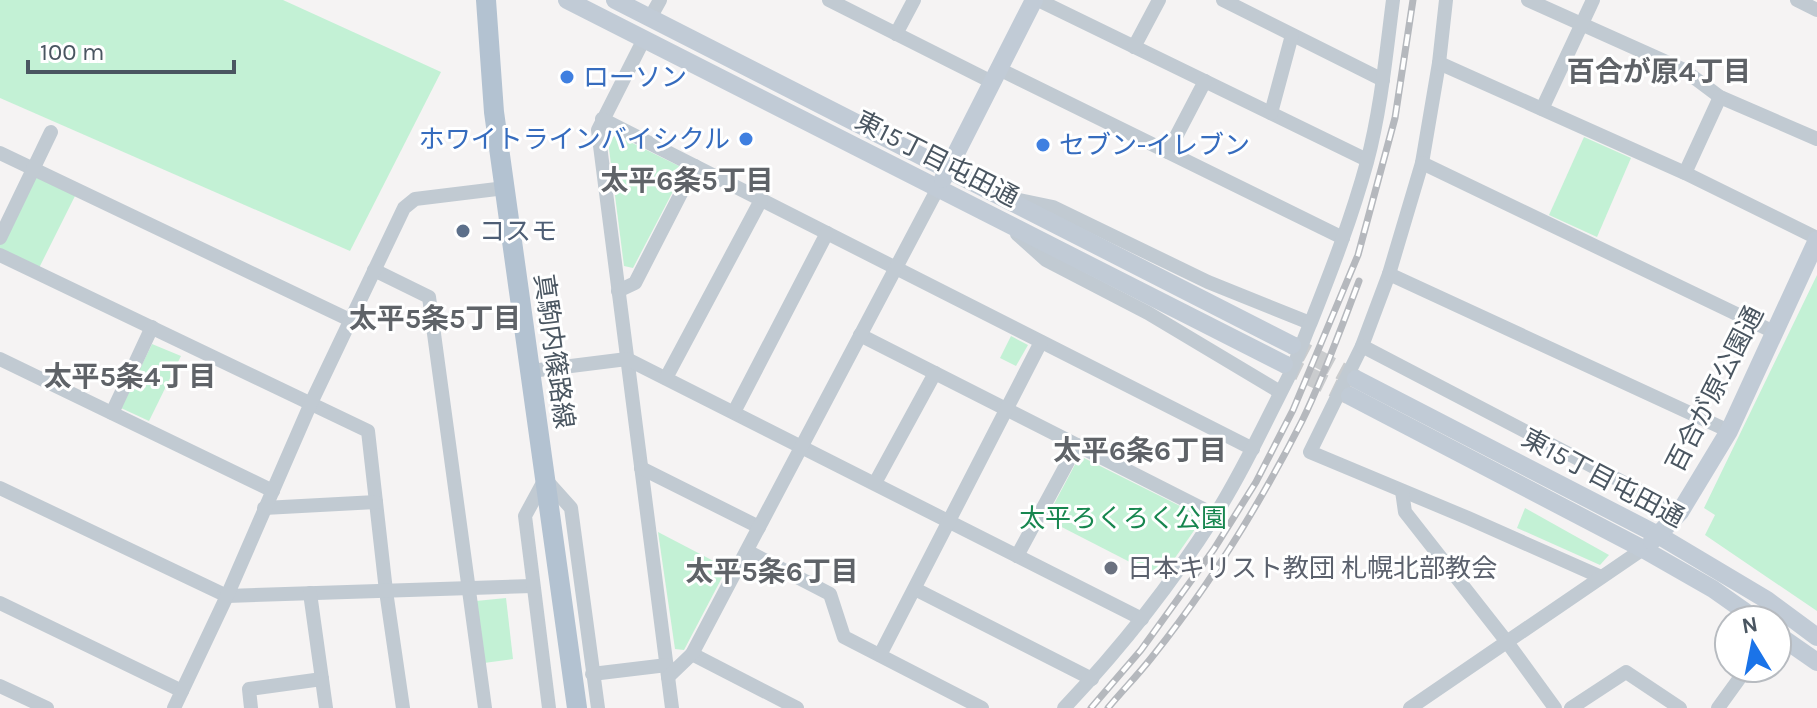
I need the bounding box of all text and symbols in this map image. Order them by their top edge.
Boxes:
scale bar [28,24,234,74]
text: 100 m [40,38,105,66]
district label: 百合が原4丁目 [1567,55,1751,88]
place label: ローソン [583,62,687,93]
marker: ローソン [558,68,576,86]
street label: 東15丁目屯田通 [850,104,1024,214]
place label: ホワイトラインバイシクル [419,124,730,155]
marker: ホワイトラインバイシクル [737,130,755,148]
place label: セブン-イレブン [1059,130,1250,161]
marker: セブン-イレブン [1034,136,1052,154]
district label: 太平6条5丁目 [600,164,774,197]
place label: コスモ [479,216,557,247]
marker: コスモ [454,222,472,240]
street label: 真駒内篠路線 [528,272,580,430]
street label: 百合が原公園通 [1660,301,1770,477]
district label: 太平5条5丁目 [349,302,521,335]
district label: 太平5条4丁目 [44,360,216,393]
street label: 東15丁目屯田通 [1517,422,1689,534]
district label: 太平6条6丁目 [1053,434,1227,467]
park label: 太平ろくろく公園 [1019,503,1227,534]
place label: 日本キリスト教団 札幌北部教会 [1127,553,1497,584]
district label: 太平5条6丁目 [685,555,859,588]
marker: 日本キリスト教団 札幌北部教会 [1102,559,1120,577]
north arrow [1713,604,1793,684]
text: N [1740,611,1760,639]

